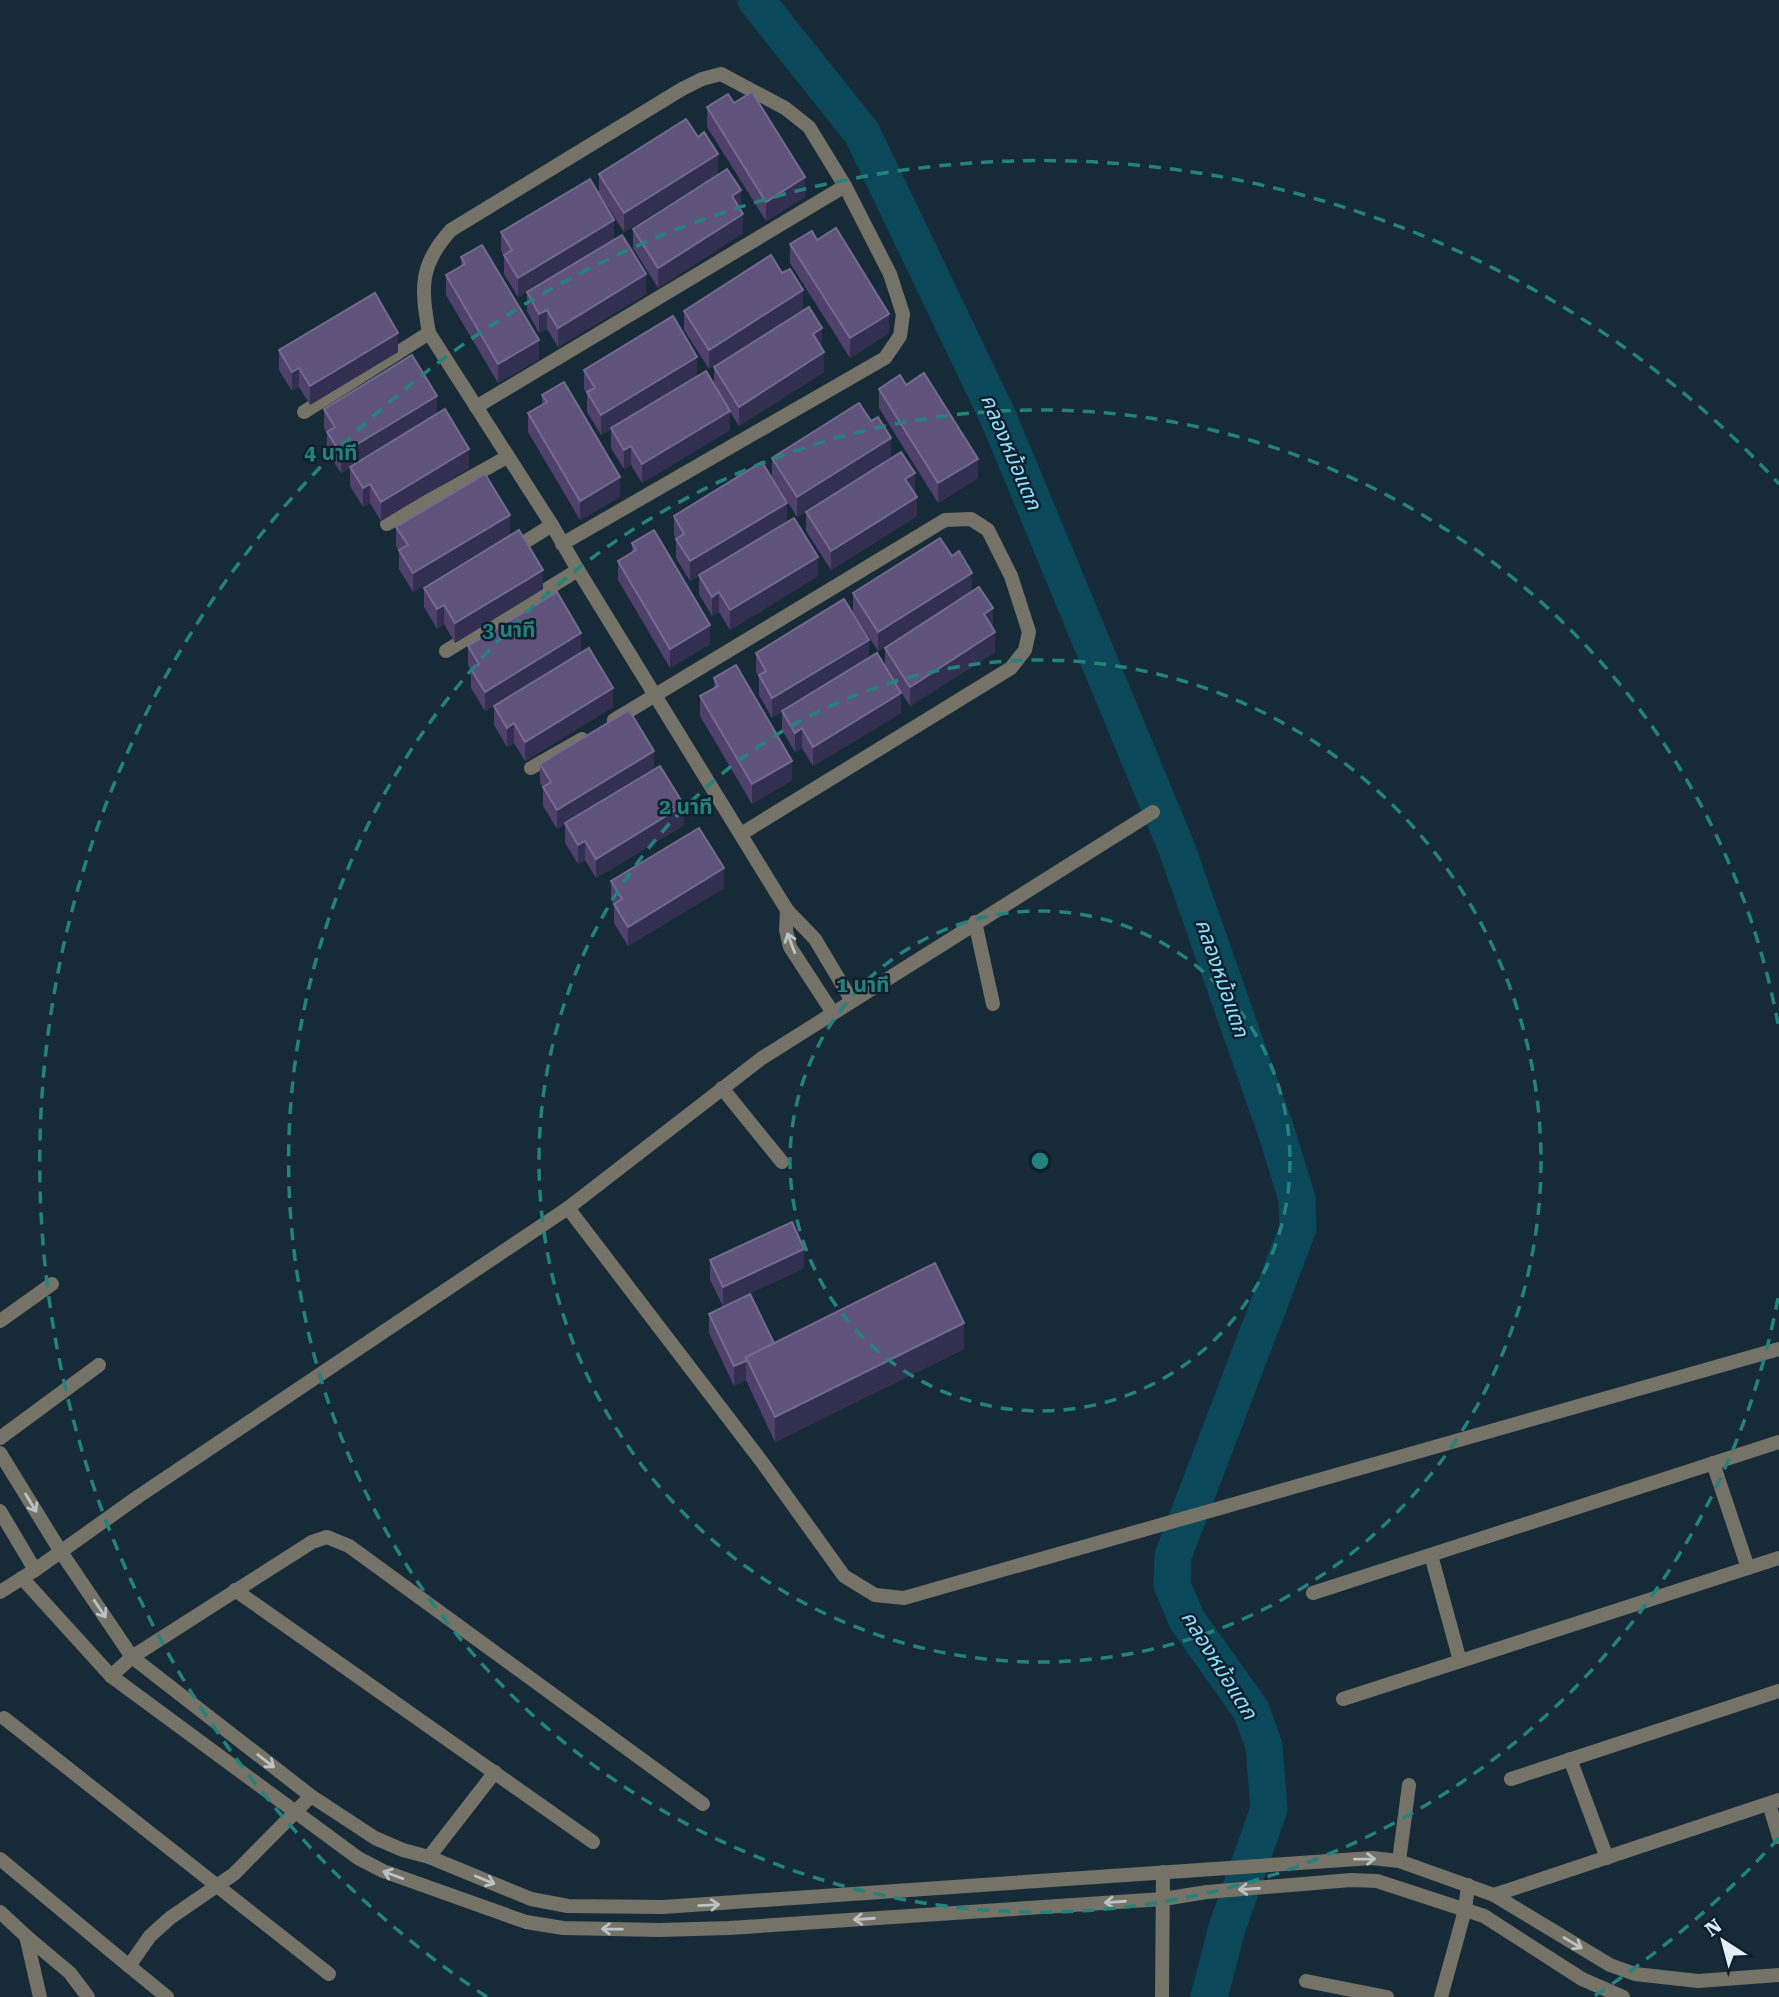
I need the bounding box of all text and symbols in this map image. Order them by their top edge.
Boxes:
water label: คลองหม้อแตก [976,391,1047,515]
text: 4 นาที [304,441,358,465]
text: 3 นาที [482,618,536,642]
text: 2 นาที [659,795,713,819]
water label: คลองหม้อแตก [1191,916,1254,1041]
one-way arrow [783,933,796,954]
text: 1 นาที [836,973,890,997]
centre of rings [1028,1149,1052,1173]
one-way arrow [25,1492,39,1512]
one-way arrow [92,1599,107,1618]
water label: คลองหม้อแตก [1176,1606,1263,1725]
one-way arrow [256,1753,275,1768]
one-way arrow [1354,1852,1377,1865]
one-way arrow [383,1868,405,1880]
one-way arrow [474,1874,496,1887]
one-way arrow [1238,1883,1261,1896]
one-way arrow [1104,1896,1127,1909]
one-way arrow [697,1898,720,1911]
north arrow [1688,1906,1758,1976]
one-way arrow [853,1913,876,1926]
text: N [1701,1914,1726,1941]
one-way arrow [601,1922,624,1936]
one-way arrow [1563,1936,1583,1950]

